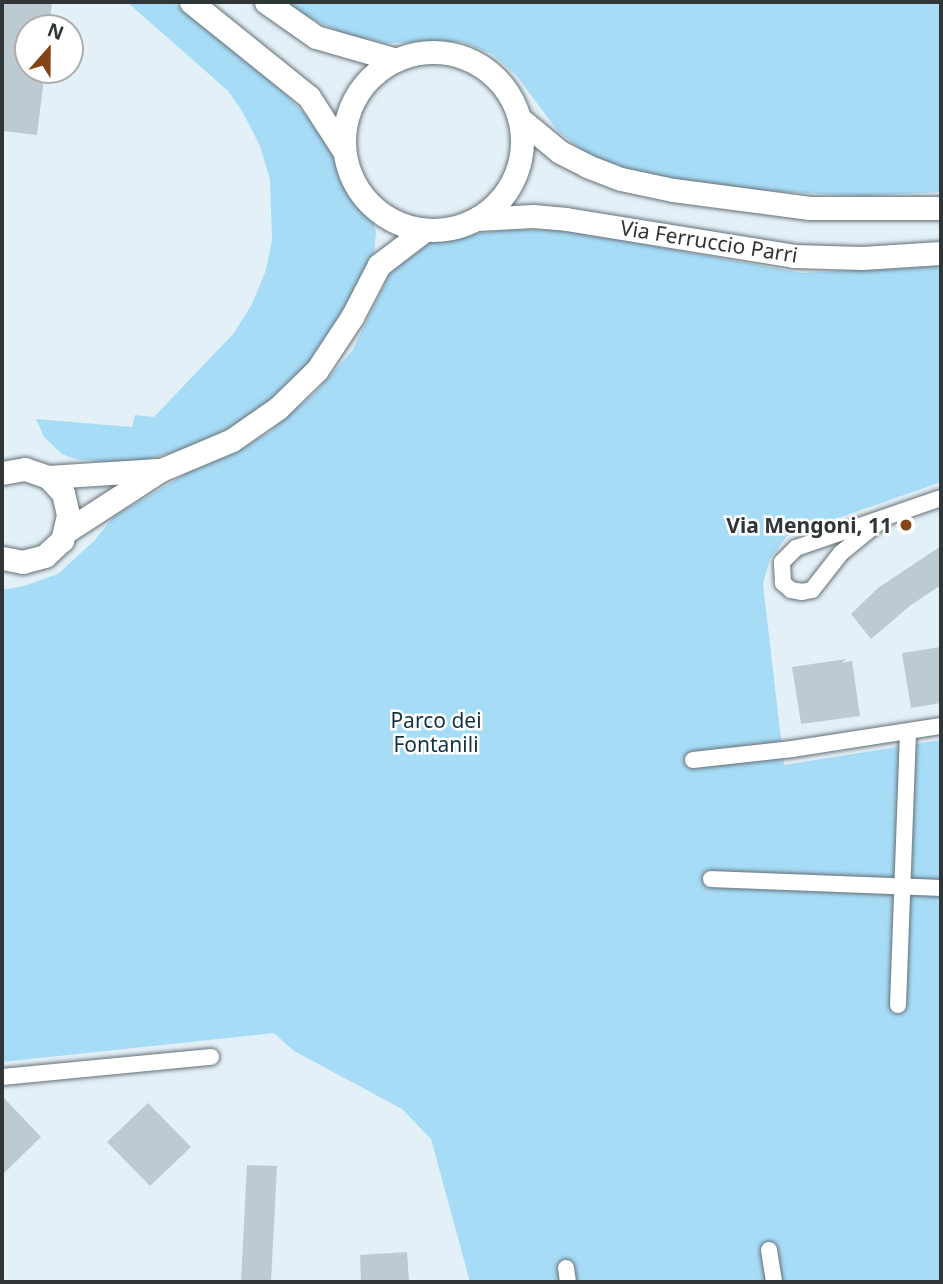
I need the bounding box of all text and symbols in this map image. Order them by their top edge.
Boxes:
north arrow [14,14,84,84]
text: N [44,16,68,46]
street label: Via Ferruccio Parri [618,215,800,267]
place label: Via Mengoni, 11 [726,512,892,538]
marker: Via Mengoni, 11 [898,517,914,533]
park label: Parco dei Fontanili [390,707,482,757]

